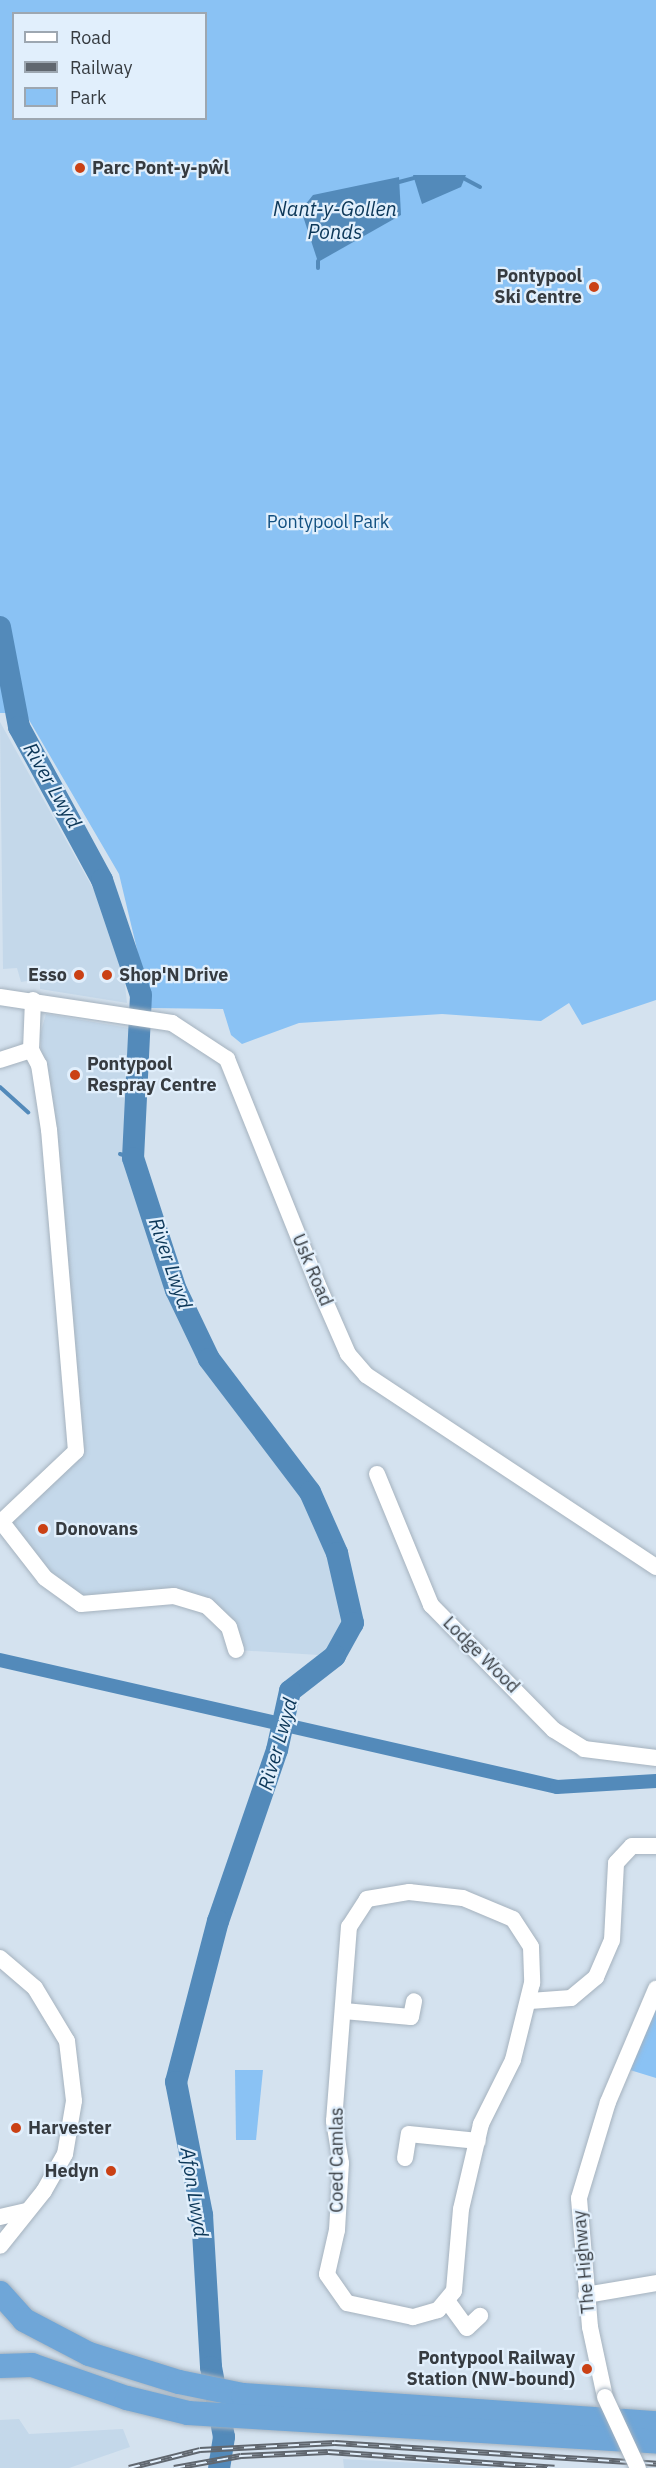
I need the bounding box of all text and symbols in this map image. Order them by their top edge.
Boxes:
legend [12,12,207,120]
text: Road [70,26,111,49]
text: Railway [70,56,132,79]
text: Park [70,86,106,109]
place label: Parc Pont-y-pŵl [92,157,229,179]
marker: Parc Pont-y-pŵl [73,161,87,175]
water label: Nant-y-Gollen Ponds [273,197,397,244]
place label: Pontypool Ski Centre [494,266,582,308]
marker: Pontypool Ski Centre [587,280,601,294]
park label: Pontypool Park [267,511,389,533]
water label: River Lwyd [19,738,87,832]
place label: Esso [28,964,67,986]
place label: Shop'N Drive [119,964,228,986]
marker: Esso [72,968,86,982]
marker: Shop'N Drive [100,968,114,982]
place label: Pontypool Respray Centre [87,1054,217,1096]
marker: Pontypool Respray Centre [68,1068,82,1082]
water label: River Lwyd [144,1214,198,1312]
street label: Usk Road [287,1231,337,1309]
place label: Donovans [55,1518,138,1540]
marker: Donovans [36,1522,50,1536]
street label: Lodge Wood [438,1612,524,1698]
water label: River Lwyd [252,1695,302,1793]
street label: Coed Camlas [326,2107,348,2213]
place label: Harvester [28,2117,111,2139]
marker: Harvester [9,2121,23,2135]
water label: Afon Lwyd [176,2145,214,2239]
place label: Hedyn [45,2160,99,2182]
marker: Hedyn [104,2164,118,2178]
street label: The Highway [569,2209,599,2315]
place label: Pontypool Railway Station (NW-bound) [406,2348,575,2390]
marker: Pontypool Railway Station (NW-bound) [580,2362,594,2376]

